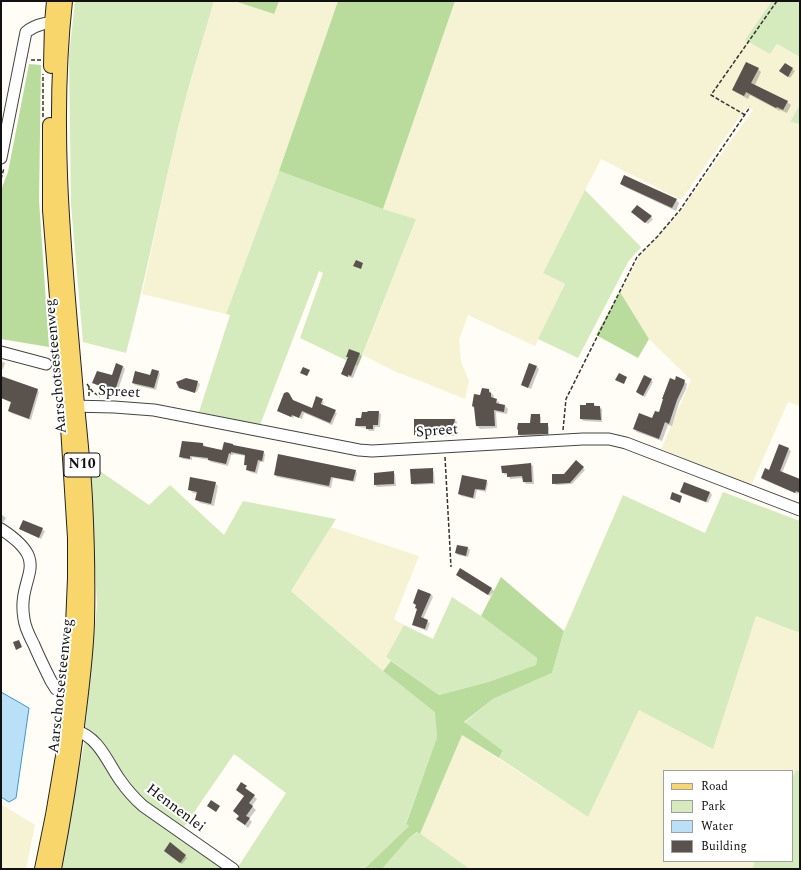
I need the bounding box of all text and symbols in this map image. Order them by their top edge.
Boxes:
street label: Aarschotsesteenweg [42,298,72,434]
street label: Spreet [97,383,141,403]
street label: Spreet [415,422,459,442]
road number: N10 [64,453,100,477]
street label: Aarschotsesteenweg [46,618,78,754]
legend [663,770,793,862]
text: Road [701,777,728,796]
street label: Hennenlei [142,781,208,837]
text: Park [701,797,726,816]
text: Water [701,817,733,836]
text: Building [701,837,747,856]

